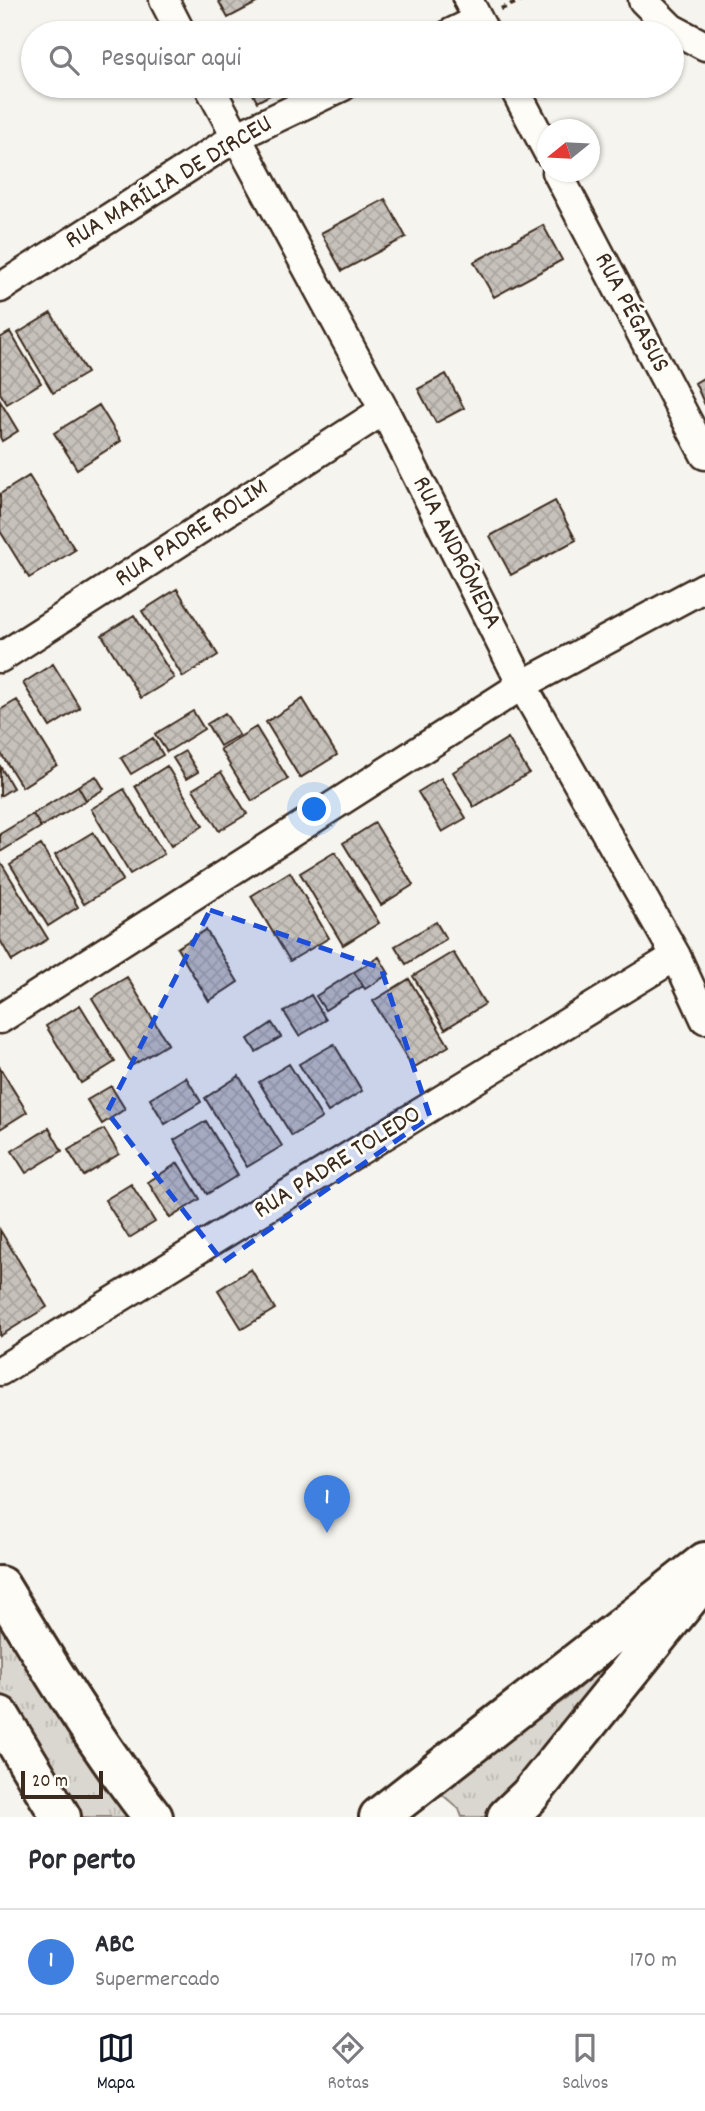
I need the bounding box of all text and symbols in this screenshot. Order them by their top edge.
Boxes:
search box [21,21,684,98]
icon: search [45,41,83,79]
text: Pesquisar aqui [101,41,241,78]
street label: RUA MARÍLIA DE DIRCEU [58,106,280,260]
north arrow [537,119,600,182]
street label: RUA PÉGASUS [584,246,678,380]
street label: RUA PADRE ROLIM [108,470,276,598]
street label: RUA ANDRÔMEDA [402,470,510,636]
your location [297,792,331,826]
street label: RUA PADRE TOLEDO [247,1097,429,1229]
pin: 1 [304,1475,350,1533]
scale bar [21,1768,103,1800]
text: 20 m [32,1769,68,1796]
text: Por perto [28,1841,136,1884]
text: ABC [95,1927,134,1964]
text: 1 [48,1945,54,1978]
text: 170 m [630,1945,677,1978]
text: Supermercado [95,1964,220,1997]
tab: Mapa [97,2029,135,2098]
tab: Rotas [328,2029,369,2098]
tab: Salvos [562,2029,608,2098]

